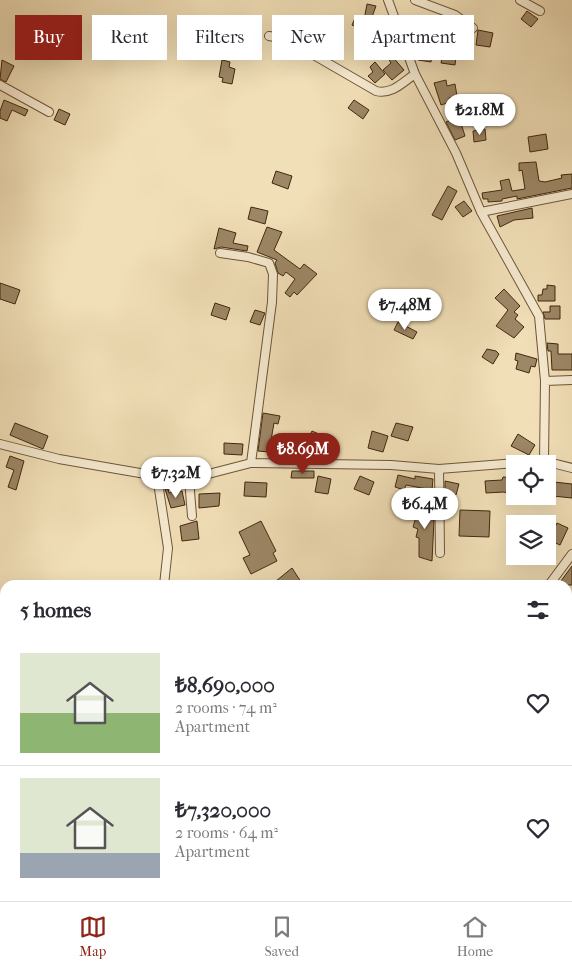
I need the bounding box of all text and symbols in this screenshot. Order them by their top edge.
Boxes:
chip: Buy [15,15,82,60]
chip: Rent [92,15,167,60]
chip: Filters [177,15,262,60]
chip: New [272,15,344,60]
chip: Apartment [354,15,474,60]
pin: ₺21.8M [439,94,521,136]
text: ₺21.8M [456,100,504,119]
pin: ₺7.48M [364,288,446,331]
text: ₺7.48M [379,295,431,314]
pin: ₺8.69M [262,432,344,475]
text: ₺8.69M [277,439,329,458]
map controls [506,455,556,565]
button: locate [506,455,556,505]
pin: ₺7.32M [135,456,217,499]
text: ₺7.32M [151,463,201,482]
pin: ₺6.4M [390,488,460,530]
text: ₺6.4M [402,494,448,513]
button: layers [506,515,556,565]
icon: filters [524,596,552,624]
text: 5 homes [20,598,91,622]
icon: home [60,673,120,733]
text: ₺8,690,000 [175,673,275,697]
icon: heart [524,689,552,717]
text: 2 rooms · 74 m² [175,698,277,717]
text: Apartment [175,717,250,736]
icon: home [60,798,120,858]
text: ₺7,320,000 [175,798,271,822]
icon: heart [524,814,552,842]
text: 2 rooms · 64 m² [175,823,278,842]
text: Apartment [175,842,250,861]
tab: Map [79,913,107,960]
tab: Saved [264,913,299,960]
tab: Home [457,913,493,960]

